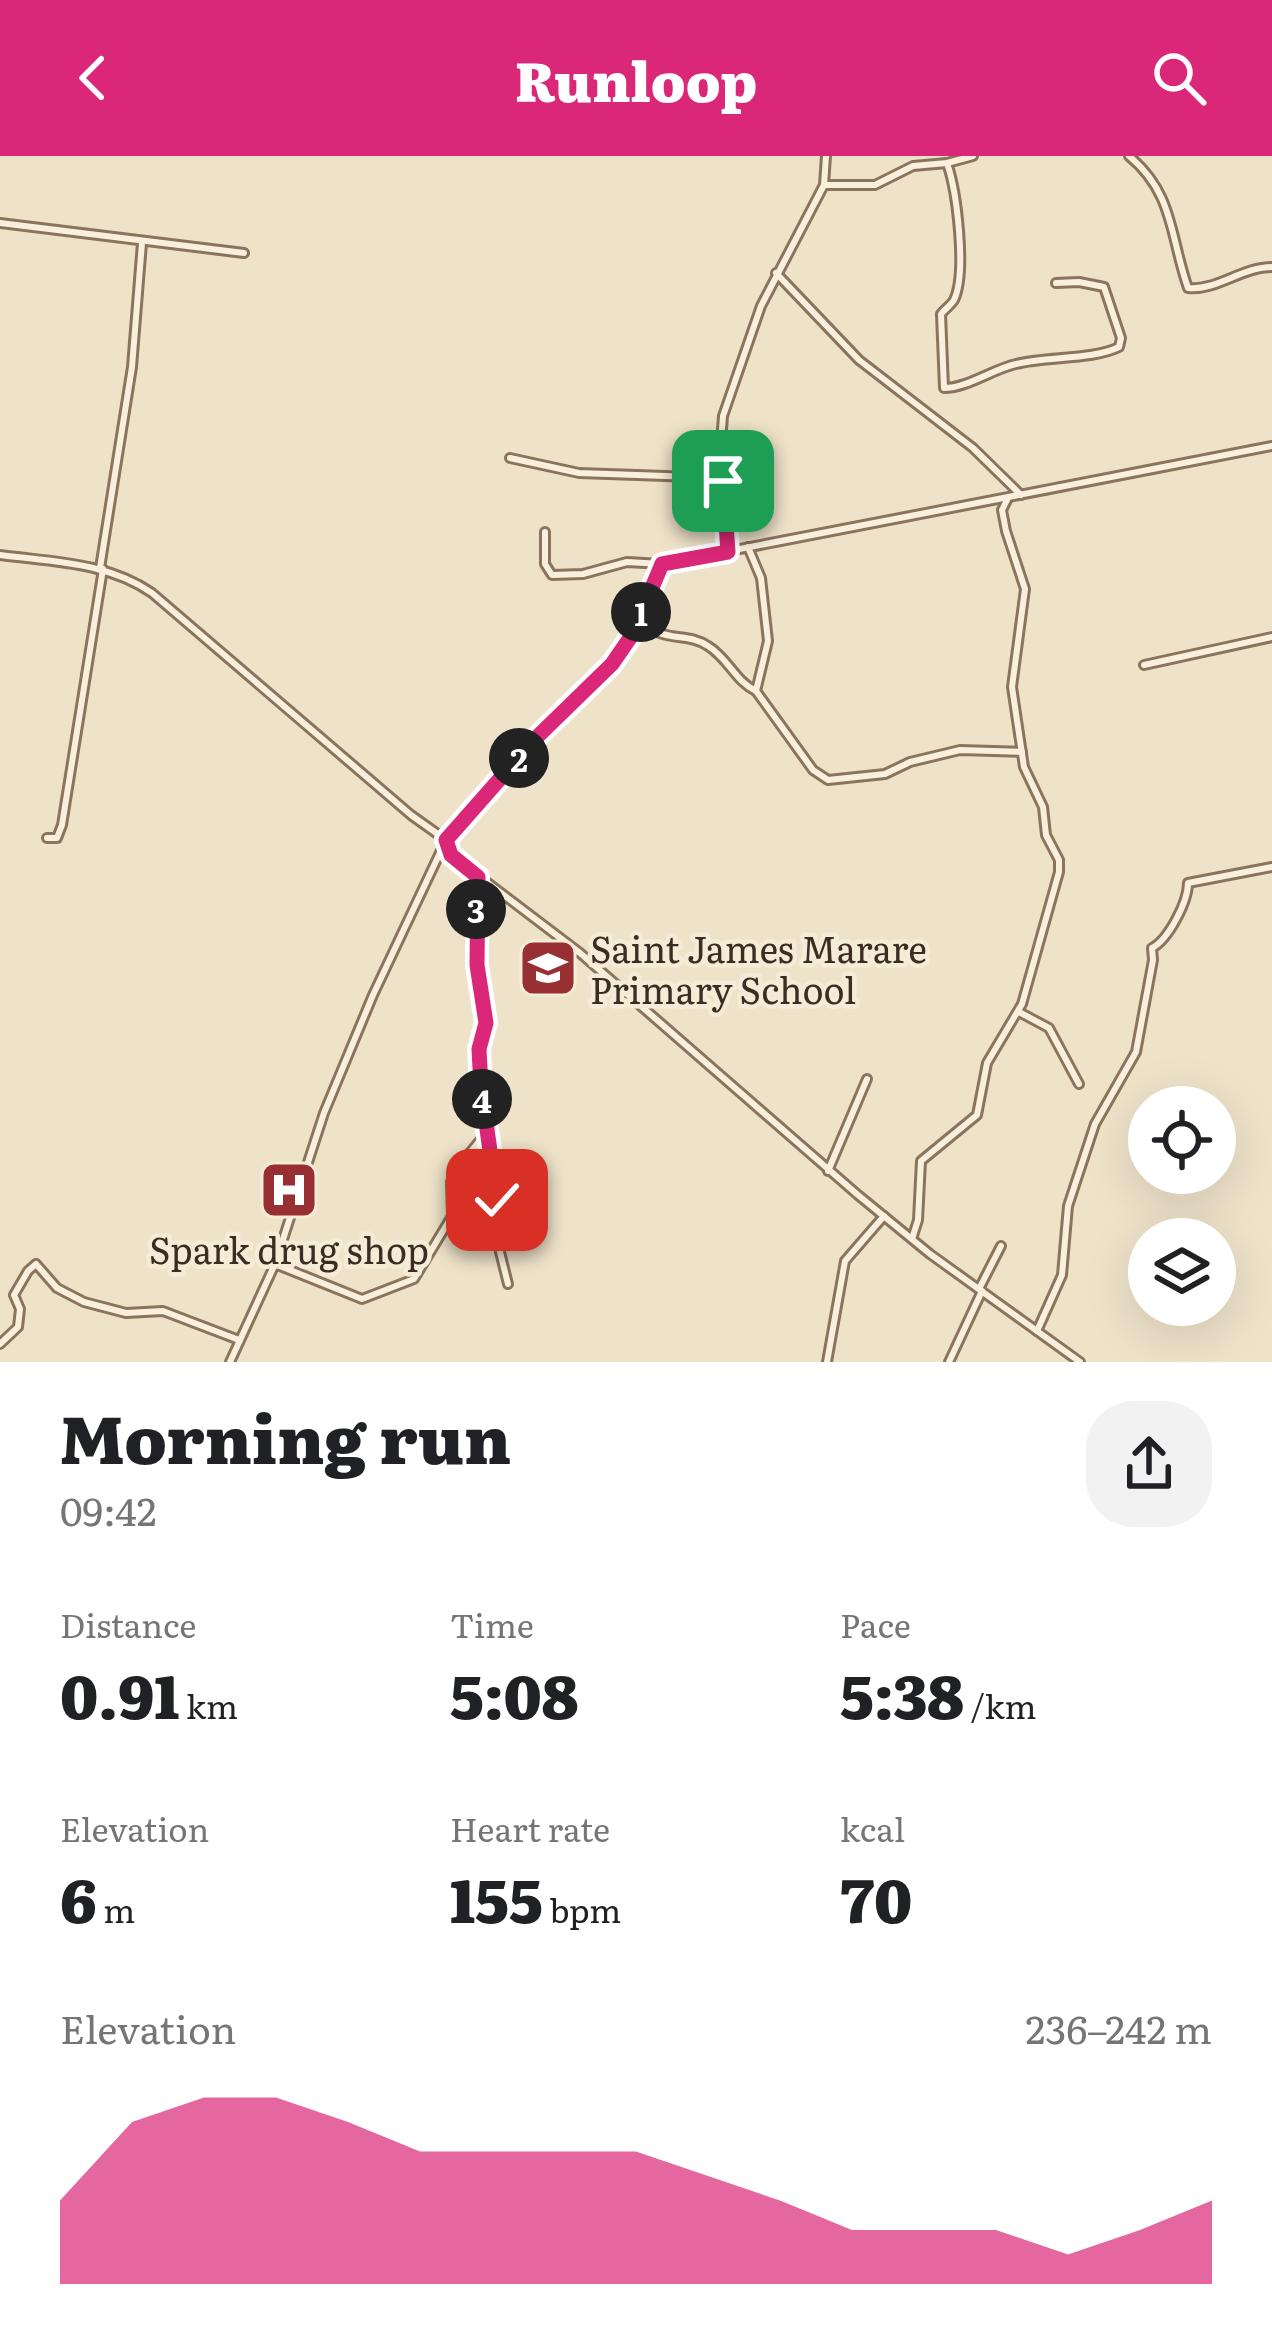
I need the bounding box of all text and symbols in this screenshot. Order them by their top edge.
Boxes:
text: Runloop [515,38,757,119]
icon: back [60,45,126,111]
icon: search [1146,45,1212,111]
pin [672,430,774,532]
icon: arrive [690,448,756,514]
pin: 1 [611,582,671,642]
text: 1 [634,587,648,636]
pin: 2 [489,728,549,788]
text: 2 [510,733,528,782]
pin: 3 [446,879,506,939]
text: 3 [467,884,485,933]
place label: Saint James Marare Primary School [590,921,927,1015]
school or university icon: Saint James Marare Primary School [517,937,579,999]
pin: 4 [452,1069,512,1129]
text: 4 [472,1074,492,1123]
map controls [1128,1086,1236,1326]
button: locate [1128,1086,1236,1194]
pin [446,1149,548,1251]
hospital icon: Spark drug shop [258,1159,320,1221]
icon: check [464,1167,530,1233]
button: layers [1128,1218,1236,1326]
place label: Spark drug shop [149,1222,429,1275]
text: Morning run [60,1386,511,1484]
button: share [1086,1401,1212,1527]
text: 09:42 [60,1480,156,1538]
text: Distance [60,1599,196,1648]
text: Time [450,1599,534,1648]
text: Pace [840,1599,911,1648]
text: 0.91 [60,1648,179,1737]
text: 5:08 [450,1648,578,1737]
text: 5:38 [840,1648,964,1737]
text: km [179,1680,238,1729]
text: /km [964,1680,1037,1729]
text: Elevation [60,1803,209,1852]
text: Heart rate [450,1803,610,1852]
text: kcal [840,1803,905,1852]
text: 6 [60,1852,97,1941]
text: 155 [450,1852,543,1941]
text: 70 [840,1852,912,1941]
text: m [97,1884,135,1933]
text: bpm [543,1884,621,1933]
text: Elevation [60,1998,236,2056]
text: 236–242 m [1026,1998,1212,2056]

